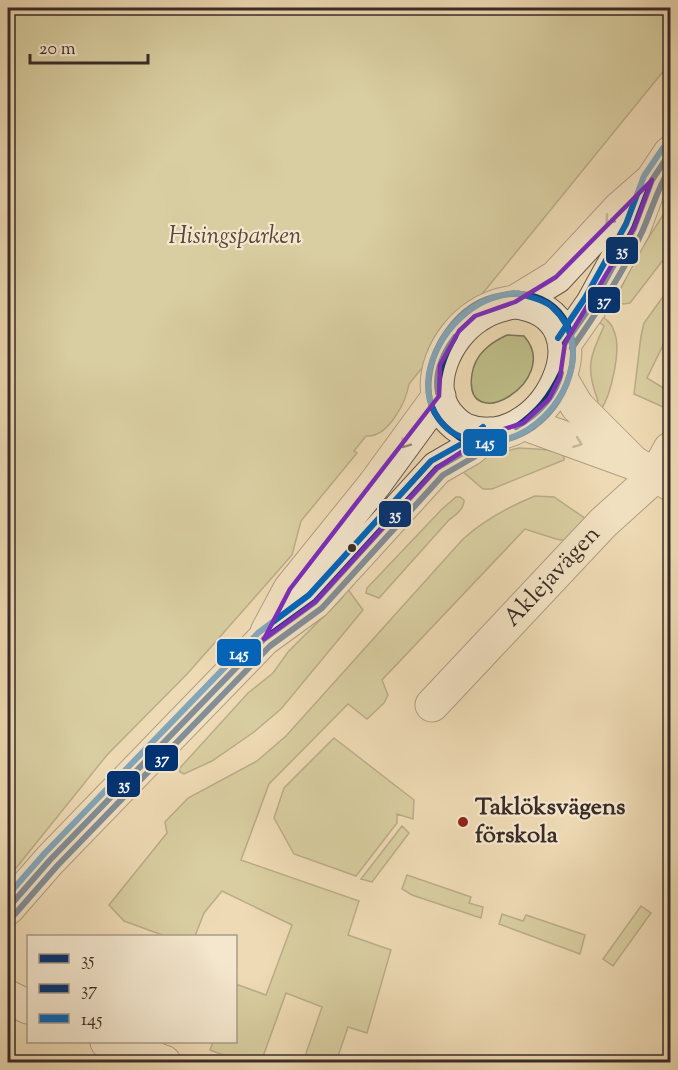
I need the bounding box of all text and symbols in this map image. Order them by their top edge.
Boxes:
scale bar [30,27,148,65]
text: 20 m [39,37,76,63]
one-way arrow [605,213,616,223]
park label: Hisingsparken [168,220,302,254]
line badge: 35 [605,236,639,265]
text: 35 [616,241,628,264]
line badge: 37 [587,286,621,314]
text: 37 [597,291,612,314]
line badge: 145 [462,428,508,457]
text: 145 [476,433,495,456]
one-way arrow [572,436,583,448]
one-way arrow [401,437,412,448]
line badge: 35 [378,500,412,528]
text: 35 [389,505,401,528]
street label: Aklejavägen [496,519,609,635]
unlabelled marker [346,542,358,554]
line badge: 145 [216,638,262,667]
text: 145 [230,644,249,667]
line badge: 37 [144,744,179,772]
text: 37 [155,749,170,772]
line badge: 35 [106,770,141,798]
text: 35 [118,775,130,798]
place label: Taklöksvägens förskola [475,791,626,853]
marker: Taklöksvägens förskola [456,815,470,829]
legend [27,935,237,1043]
text: 35 [81,948,94,974]
text: 37 [81,978,97,1004]
text: 145 [81,1008,102,1034]

